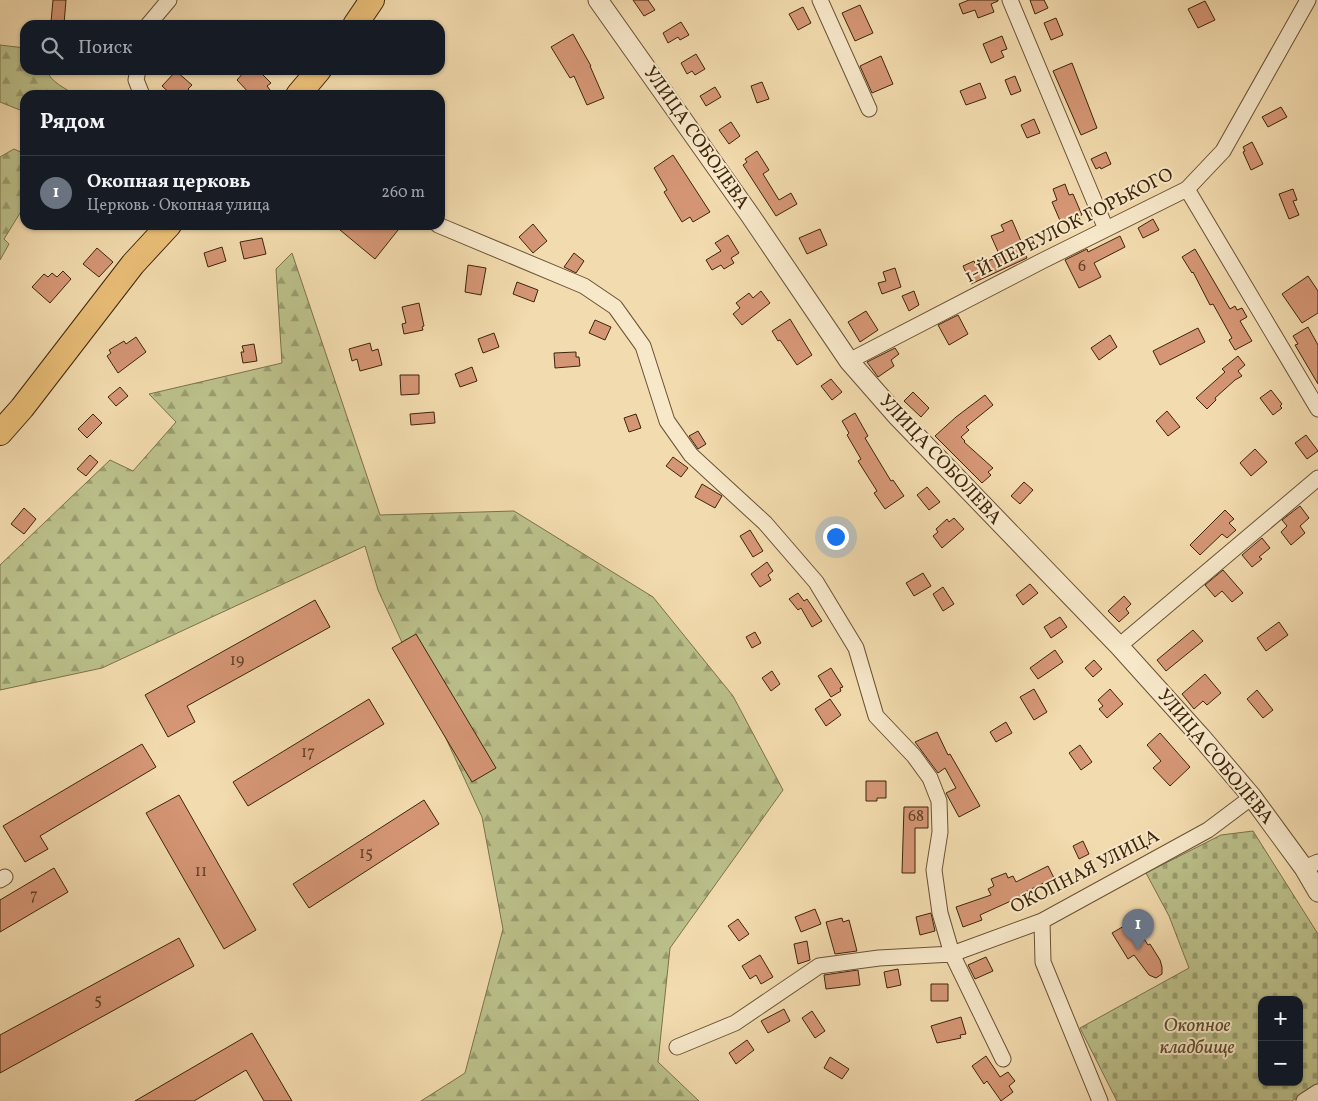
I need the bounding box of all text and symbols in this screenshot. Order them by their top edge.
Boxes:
search box [20,20,445,75]
icon: search [38,34,66,62]
text: Поиск [78,35,132,61]
street label: УЛИЦА СОБОЛЕВА [637,61,755,215]
text: Рядом [40,108,105,137]
street label: 1-Й ПЕРЕУЛОК ГОРЬКОГО [960,162,1178,290]
text: Окопная церковь [87,169,251,195]
text: 1 [53,182,59,204]
text: 260 m [381,182,425,204]
text: Церковь · Окопная улица [87,195,270,217]
house number: 6 [1078,256,1086,278]
street label: УЛИЦА СОБОЛЕВА [873,389,1007,531]
your location [823,524,849,550]
house number: 19 [230,650,244,672]
street label: УЛИЦА СОБОЛЕВА [1151,684,1279,830]
house number: 17 [301,742,315,764]
house number: 68 [908,806,924,828]
street label: ОКОПНАЯ УЛИЦА [1006,823,1164,921]
house number: 15 [359,843,373,865]
house number: 11 [195,861,207,883]
house number: 7 [30,885,38,907]
pin: 1 [1122,909,1154,950]
house number: 5 [94,990,102,1012]
map controls [1258,996,1303,1086]
button: + [1258,996,1303,1041]
park label: Окопное кладбище [1159,1013,1235,1061]
button: − [1258,1041,1303,1086]

